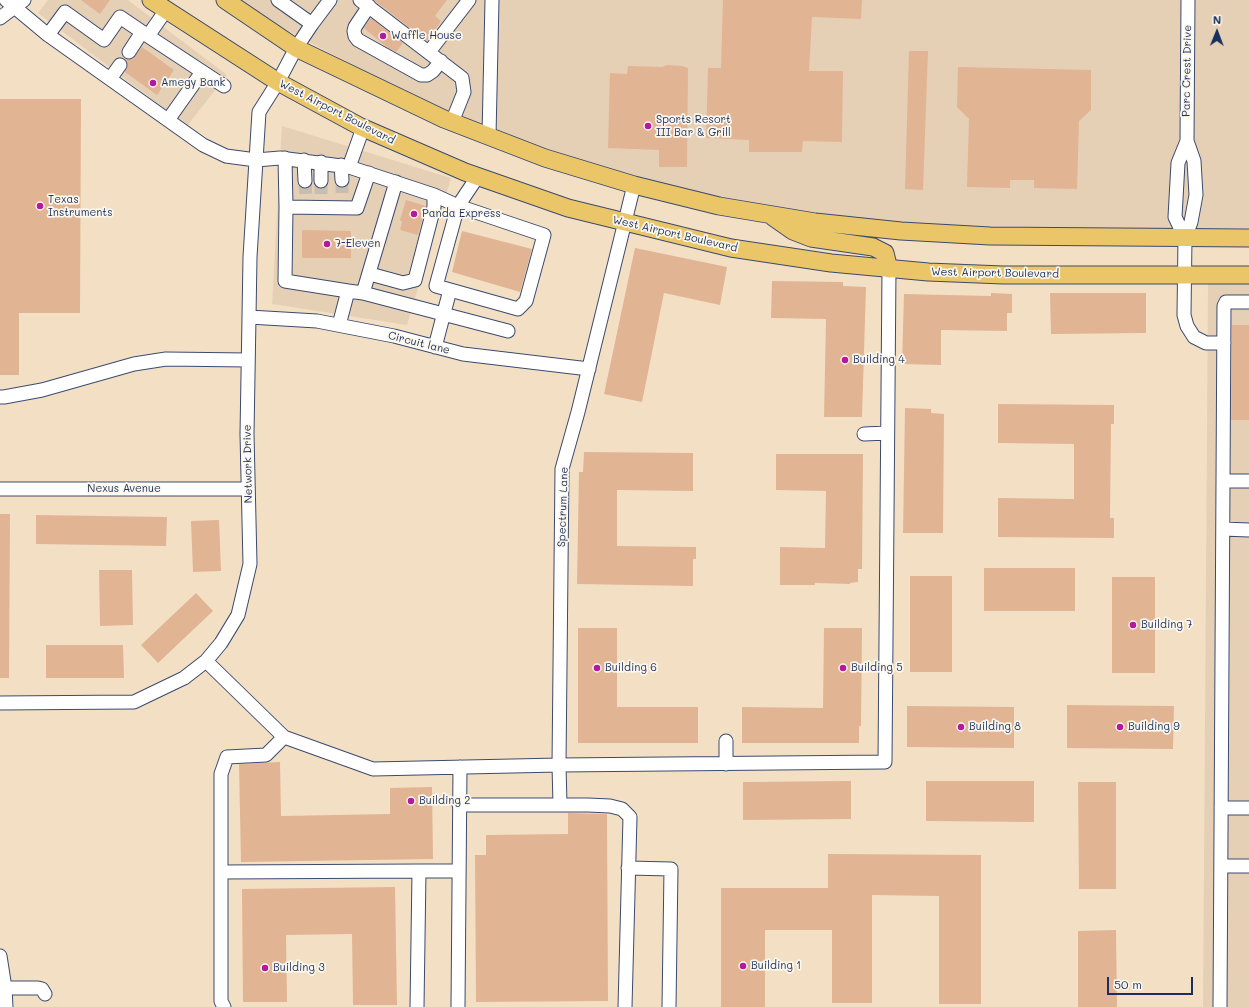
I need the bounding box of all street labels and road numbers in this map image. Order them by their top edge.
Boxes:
street label: Parc Crest Drive [1180,25,1194,117]
street label: West Airport Boulevard [277,77,397,147]
street label: West Airport Boulevard [611,213,739,255]
street label: West Airport Boulevard [931,265,1059,281]
street label: Circuit lane [387,329,451,357]
street label: Network Drive [241,424,255,504]
street label: Spectrum Lane [555,467,571,547]
street label: Nexus Avenue [87,482,161,496]

